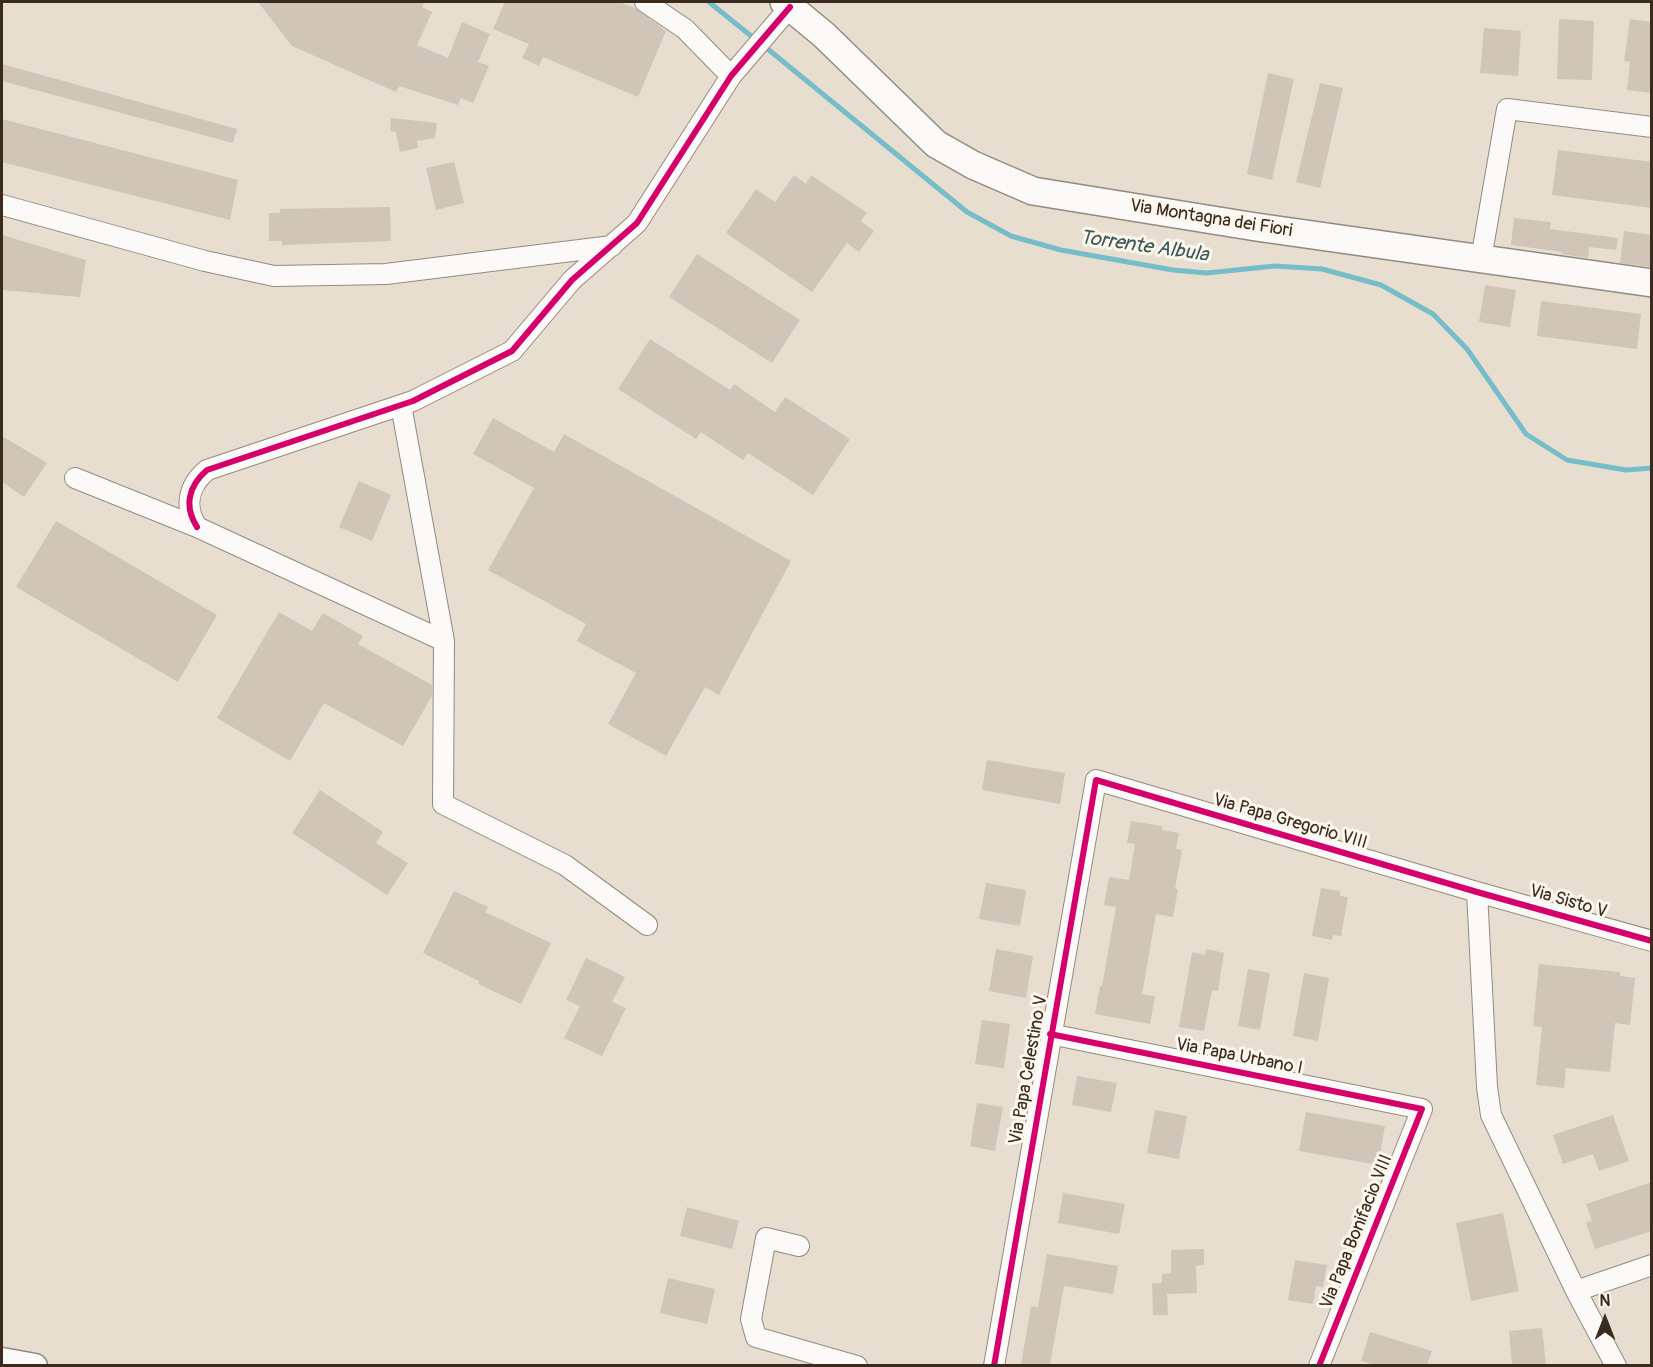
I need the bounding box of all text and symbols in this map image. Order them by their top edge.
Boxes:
street label: Via Montagna dei Fiori [1128,195,1294,243]
water label: Torrente Albula [1078,226,1210,268]
street label: Via Papa Gregorio VIII [1210,790,1370,854]
street label: Via Sisto V [1527,881,1609,923]
street label: Via Papa Celestino V [1005,994,1053,1146]
street label: Via Papa Urbano I [1174,1034,1304,1080]
street label: Via Papa Bonifacio VIII [1316,1152,1398,1312]
north arrow [1575,1289,1635,1349]
text: N [1600,1291,1610,1311]

